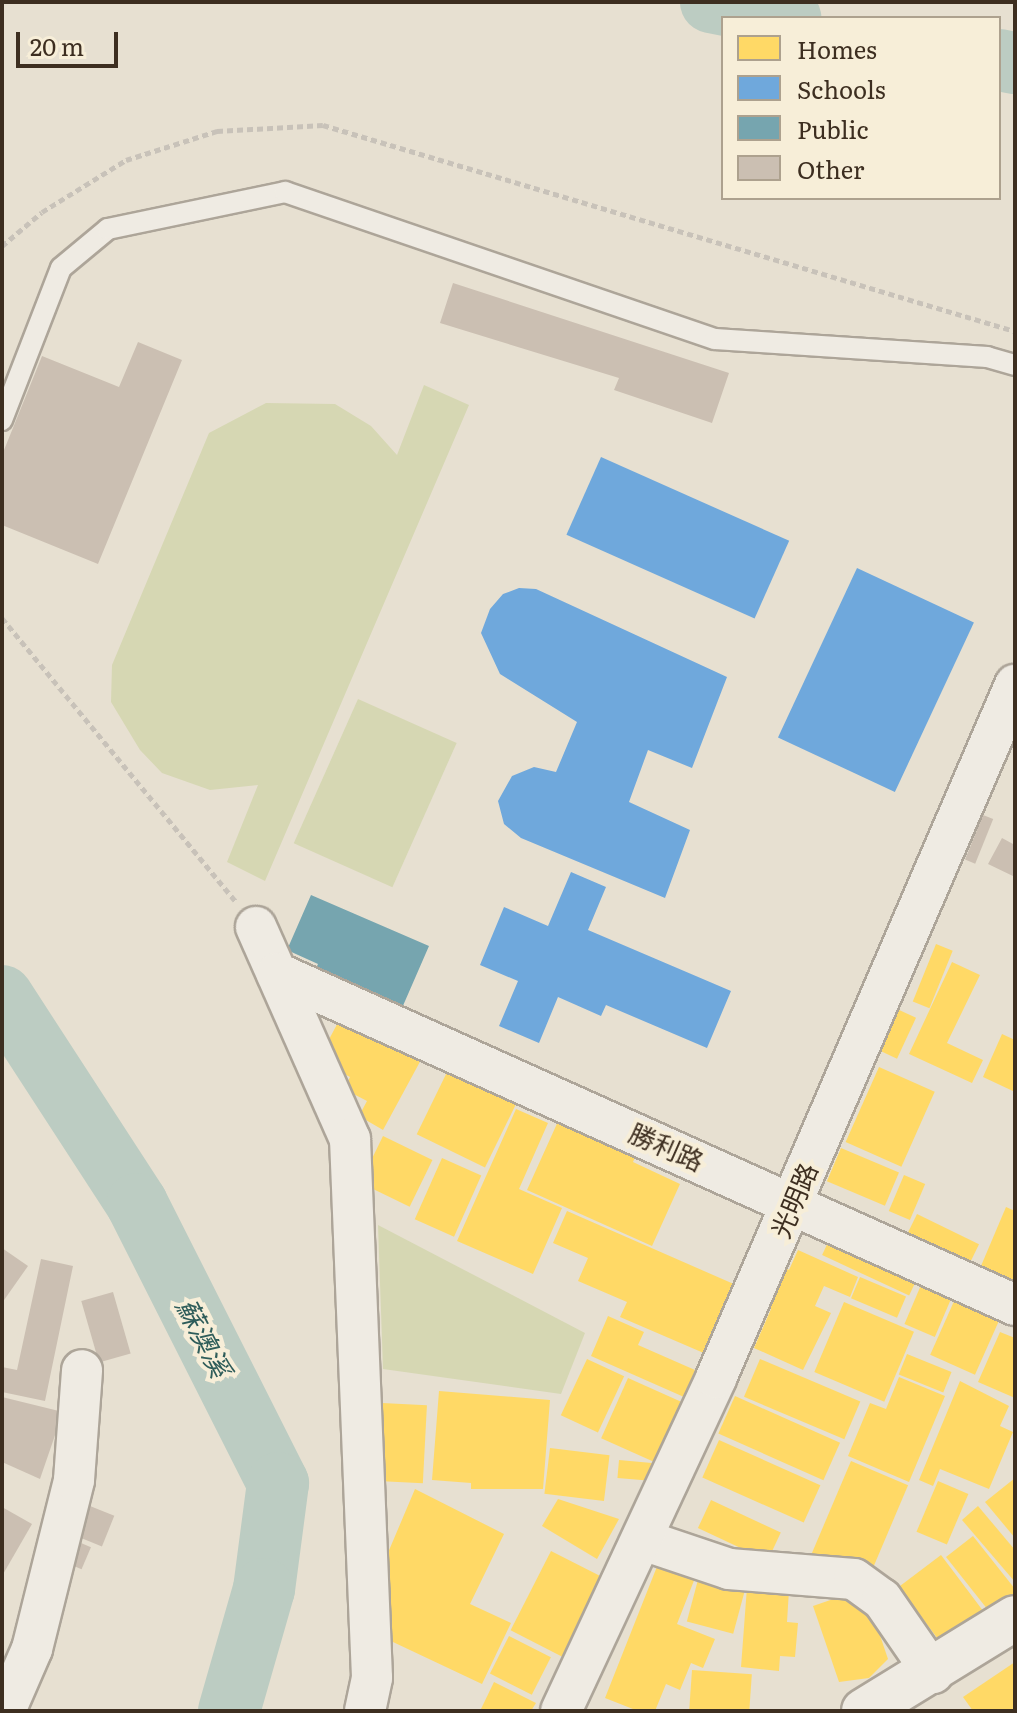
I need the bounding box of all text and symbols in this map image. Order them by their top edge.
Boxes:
scale bar [20,16,122,66]
legend [721,16,1001,200]
text: 20 m [30,28,84,63]
text: Homes [797,31,877,66]
text: Schools [797,71,886,106]
text: Public [797,111,868,146]
text: Other [797,151,864,186]
street label: 勝利路 [625,1116,709,1176]
street label: 光明路 [763,1158,823,1242]
water label: 蘇澳溪 [171,1292,239,1382]

